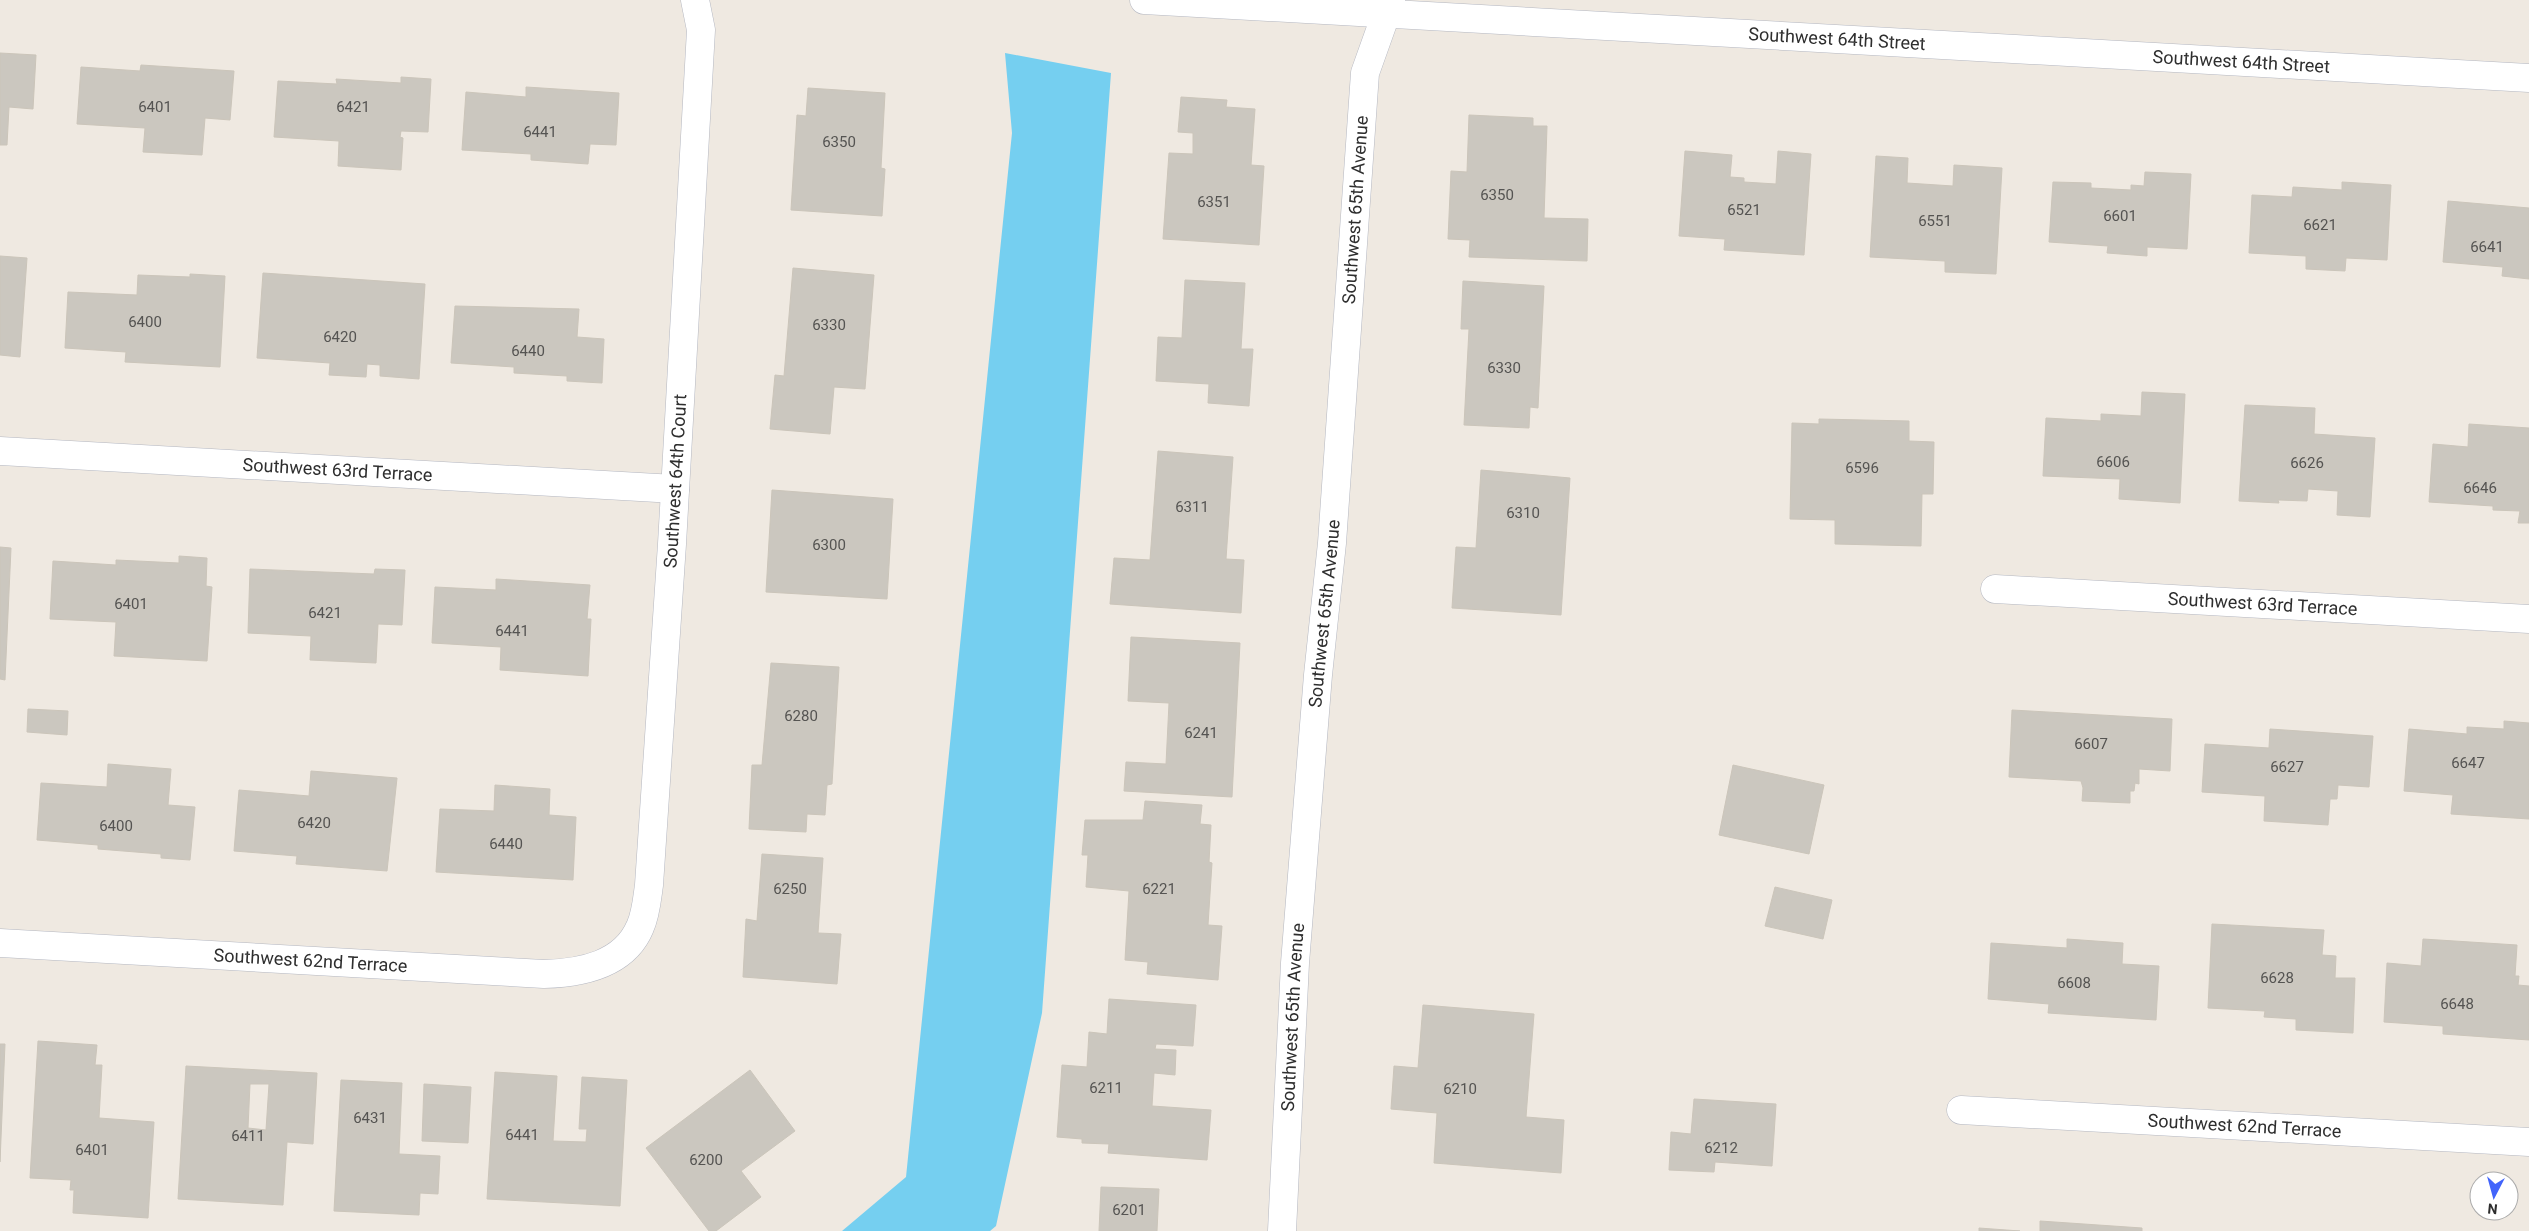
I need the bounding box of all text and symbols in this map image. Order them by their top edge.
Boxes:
street label: Southwest 64th Street [1748,23,1926,54]
street label: Southwest 64th Street [2152,46,2331,77]
house number: 6401 [138,98,172,116]
house number: 6421 [336,98,370,116]
street label: Southwest 65th Avenue [1338,115,1372,305]
house number: 6441 [523,123,557,141]
house number: 6350 [822,133,856,151]
house number: 6350 [1480,186,1514,204]
house number: 6351 [1197,193,1231,211]
house number: 6521 [1727,201,1761,219]
house number: 6601 [2103,207,2137,225]
house number: 6551 [1918,212,1952,230]
house number: 6621 [2303,216,2337,234]
house number: 6641 [2470,238,2504,256]
house number: 6400 [128,313,162,331]
house number: 6330 [812,316,846,334]
house number: 6420 [323,328,357,346]
house number: 6440 [511,342,545,360]
house number: 6330 [1487,359,1521,377]
street label: Southwest 64th Court [659,393,690,569]
house number: 6606 [2096,453,2130,471]
street label: Southwest 63rd Terrace [242,454,433,485]
house number: 6626 [2290,454,2324,472]
house number: 6596 [1845,459,1879,477]
house number: 6646 [2463,479,2497,497]
house number: 6311 [1175,498,1209,516]
house number: 6310 [1506,504,1540,522]
street label: Southwest 65th Avenue [1304,519,1344,708]
house number: 6300 [812,536,846,554]
street label: Southwest 63rd Terrace [2167,588,2358,619]
house number: 6401 [114,595,148,613]
house number: 6421 [308,604,342,622]
house number: 6441 [495,622,529,640]
house number: 6280 [784,707,818,725]
house number: 6241 [1184,724,1218,742]
house number: 6607 [2074,735,2108,753]
house number: 6647 [2451,754,2485,772]
house number: 6627 [2270,758,2304,776]
house number: 6420 [297,814,331,832]
house number: 6400 [99,817,133,835]
house number: 6440 [489,835,523,853]
house number: 6250 [773,880,807,898]
house number: 6221 [1142,880,1176,898]
street label: Southwest 65th Avenue [1277,922,1308,1112]
street label: Southwest 62nd Terrace [213,944,408,976]
house number: 6628 [2260,969,2294,987]
house number: 6608 [2057,974,2091,992]
house number: 6648 [2440,995,2474,1013]
house number: 6211 [1089,1079,1123,1097]
house number: 6210 [1443,1080,1477,1098]
house number: 6431 [353,1109,387,1127]
street label: Southwest 62nd Terrace [2147,1110,2342,1141]
house number: 6441 [505,1126,539,1144]
house number: 6411 [231,1127,265,1145]
house number: 6212 [1704,1139,1738,1157]
house number: 6401 [75,1141,109,1159]
house number: 6200 [689,1151,723,1169]
north arrow [2469,1171,2519,1221]
text: N [2487,1200,2498,1217]
house number: 6201 [1112,1201,1146,1219]

